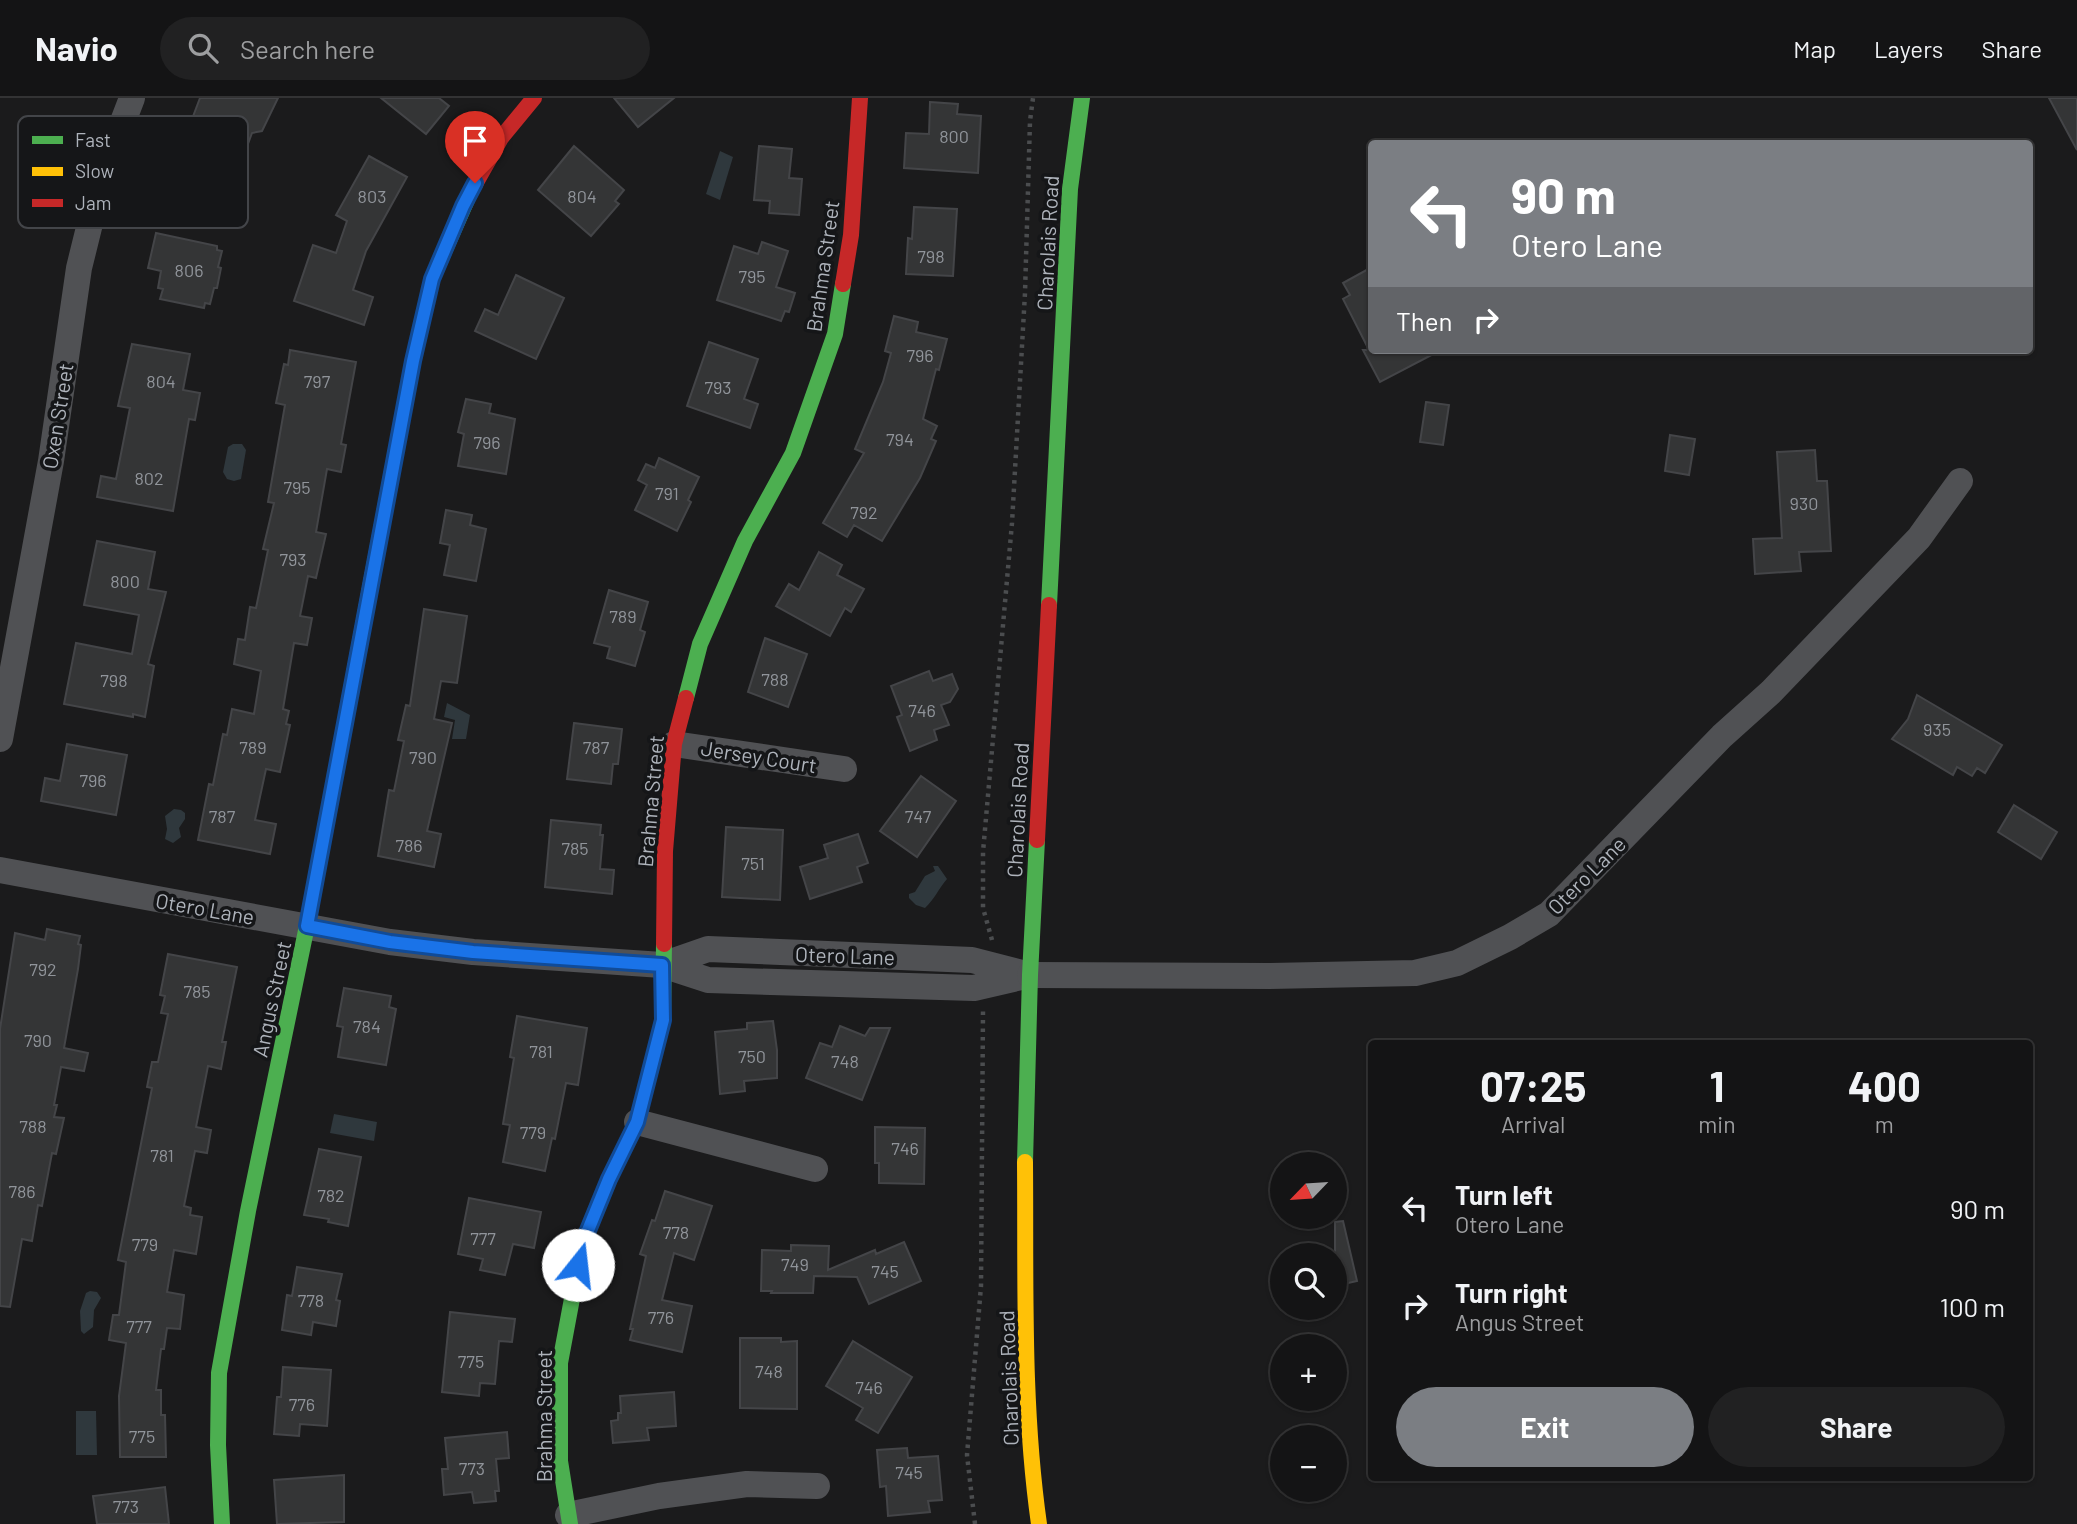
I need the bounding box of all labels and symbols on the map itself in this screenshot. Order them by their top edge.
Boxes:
pin [445,111,505,183]
legend [18,116,248,228]
house number: 800 [939,125,969,147]
text: Fast [75,128,111,151]
text: Slow [75,159,114,182]
street label: Charolais Road [1031,175,1063,311]
house number: 803 [358,185,386,207]
house number: 804 [567,185,597,207]
text: Jam [75,191,111,214]
street label: Brahma Street [800,199,844,333]
house number: 798 [917,245,945,267]
house number: 806 [175,259,203,281]
house number: 795 [738,265,766,287]
house number: 796 [906,344,934,366]
street label: Oxen Street [36,361,78,471]
house number: 804 [146,370,176,392]
house number: 797 [304,370,331,392]
house number: 793 [704,376,732,398]
house number: 794 [886,428,914,450]
house number: 796 [473,431,501,453]
house number: 802 [134,467,164,489]
house number: 795 [283,476,311,498]
house number: 791 [655,482,679,504]
house number: 930 [1790,492,1818,514]
house number: 792 [850,501,878,523]
house number: 793 [279,548,307,570]
house number: 800 [110,570,140,592]
house number: 789 [609,605,637,627]
house number: 788 [761,668,789,690]
house number: 798 [100,669,128,691]
house number: 746 [908,699,936,721]
house number: 935 [1923,718,1951,740]
street label: Brahma Street [632,734,668,868]
street label: Jersey Court [699,735,819,777]
house number: 789 [239,736,267,758]
house number: 787 [583,736,610,758]
street label: Charolais Road [1001,742,1033,878]
house number: 790 [409,746,437,768]
house number: 796 [79,769,107,791]
house number: 787 [209,805,236,827]
house number: 747 [905,805,932,827]
street label: Otero Lane [1542,831,1630,919]
house number: 786 [395,834,423,856]
house number: 785 [561,837,589,859]
house number: 751 [741,852,765,874]
street label: Otero Lane [154,887,256,929]
street label: Angus Street [246,939,296,1059]
street label: Otero Lane [795,941,895,969]
house number: 792 [29,958,57,980]
house number: 785 [183,980,211,1002]
house number: 784 [353,1015,381,1037]
house number: 790 [24,1029,52,1051]
house number: 781 [529,1040,553,1062]
house number: 750 [738,1045,766,1067]
house number: 748 [831,1050,859,1072]
house number: 788 [19,1115,47,1137]
house number: 779 [520,1121,546,1143]
house number: 746 [891,1137,919,1159]
house number: 781 [150,1144,174,1166]
north arrow [1270,1152,1348,1228]
house number: 786 [8,1180,36,1202]
house number: 782 [317,1184,345,1206]
house number: 778 [663,1221,689,1243]
house number: 777 [470,1227,496,1249]
position arrow [541,1228,615,1302]
house number: 779 [132,1233,158,1255]
house number: 749 [781,1253,809,1275]
house number: 745 [871,1260,899,1282]
house number: 778 [298,1289,324,1311]
house number: 776 [648,1306,674,1328]
street label: Charolais Road [993,1310,1023,1446]
house number: 777 [126,1315,152,1337]
house number: 775 [458,1350,484,1372]
street label: Brahma Street [531,1350,556,1482]
house number: 748 [755,1360,783,1382]
house number: 746 [855,1376,883,1398]
house number: 776 [289,1393,315,1415]
house number: 775 [129,1425,155,1447]
house number: 773 [459,1457,485,1479]
house number: 745 [895,1461,923,1483]
house number: 773 [113,1495,139,1517]

